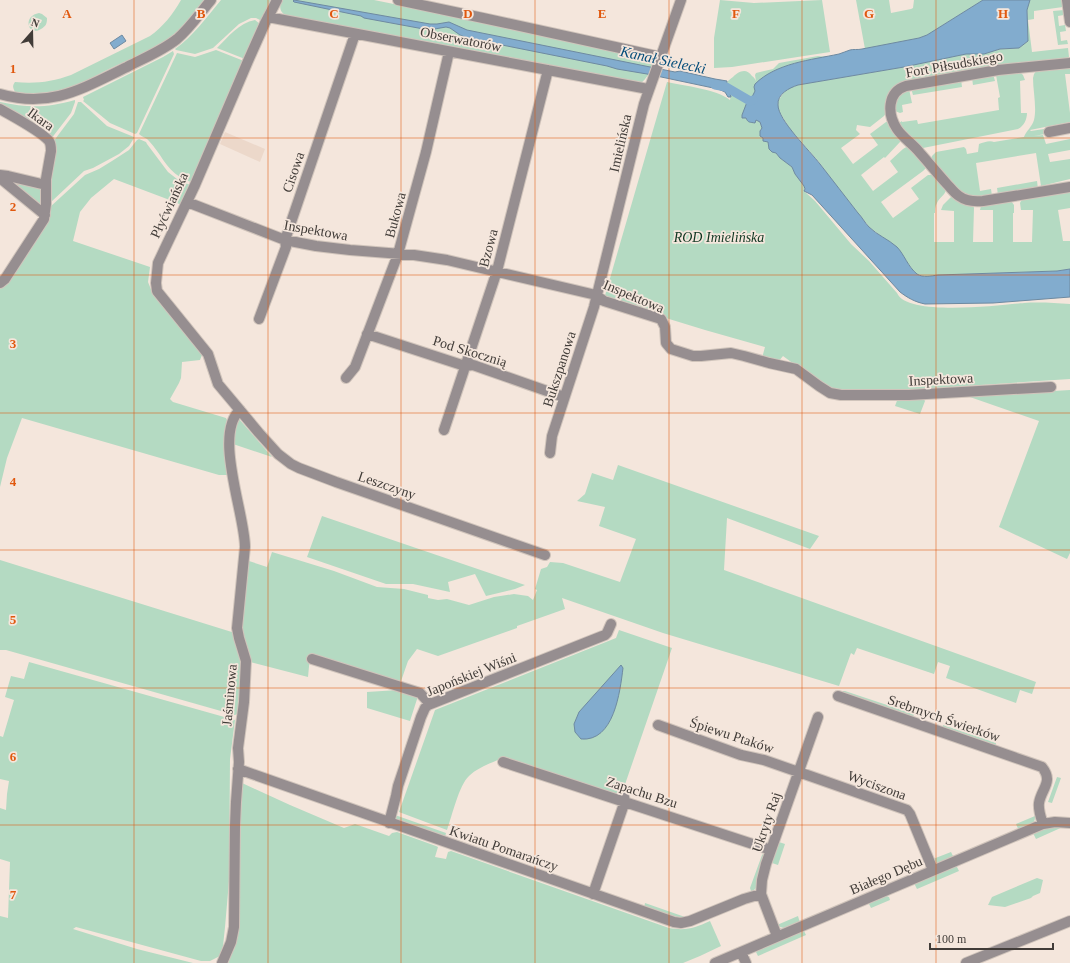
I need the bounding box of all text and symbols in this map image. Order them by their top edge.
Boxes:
text: A [62,6,72,21]
text: B [197,6,206,21]
text: C [329,6,339,21]
text: D [463,6,473,21]
text: E [598,6,606,21]
text: F [732,6,740,21]
text: G [864,6,874,21]
text: H [998,6,1008,21]
north arrow [12,12,52,52]
text: N [30,16,41,30]
street label: Obserwatorów [419,24,504,55]
water label: Kanał Sielecki [618,43,707,77]
street label: Fort Piłsudskiego [904,49,1004,80]
text: 1 [10,61,16,76]
street label: Ikara [25,105,57,134]
street label: Imielińska [607,112,635,174]
street label: Cisowa [280,149,308,194]
street label: Płyćwiańska [148,169,192,240]
street label: Bukowa [382,190,409,240]
text: 2 [10,199,16,214]
street label: Inspektowa [283,218,350,244]
street label: Bzowa [476,227,501,269]
park label: ROD Imielińska [673,230,764,245]
street label: Inspektowa [601,277,667,316]
street label: Bukszpanowa [540,329,579,409]
street label: Pod Skocznią [431,333,509,370]
text: 3 [10,336,17,351]
street label: Inspektowa [908,370,974,389]
street label: Leszczyny [356,469,418,502]
text: 4 [10,474,17,489]
text: 5 [10,612,17,627]
street label: Japońskiej Wiśni [424,650,518,699]
street label: Jaśminowa [219,663,240,727]
street label: Srebrnych Świerków [886,691,1003,745]
street label: Śpiewu Ptaków [688,714,777,756]
text: 6 [10,749,17,764]
street label: Wyciszona [845,768,909,803]
street label: Zapachu Bzu [604,774,679,811]
street label: Ukryty Raj [749,790,784,854]
street label: Kwiatu Pomarańczy [448,823,560,874]
street label: Białego Dębu [848,853,925,897]
text: 7 [10,887,17,902]
scale bar [930,925,1053,951]
text: 100 m [936,932,967,946]

